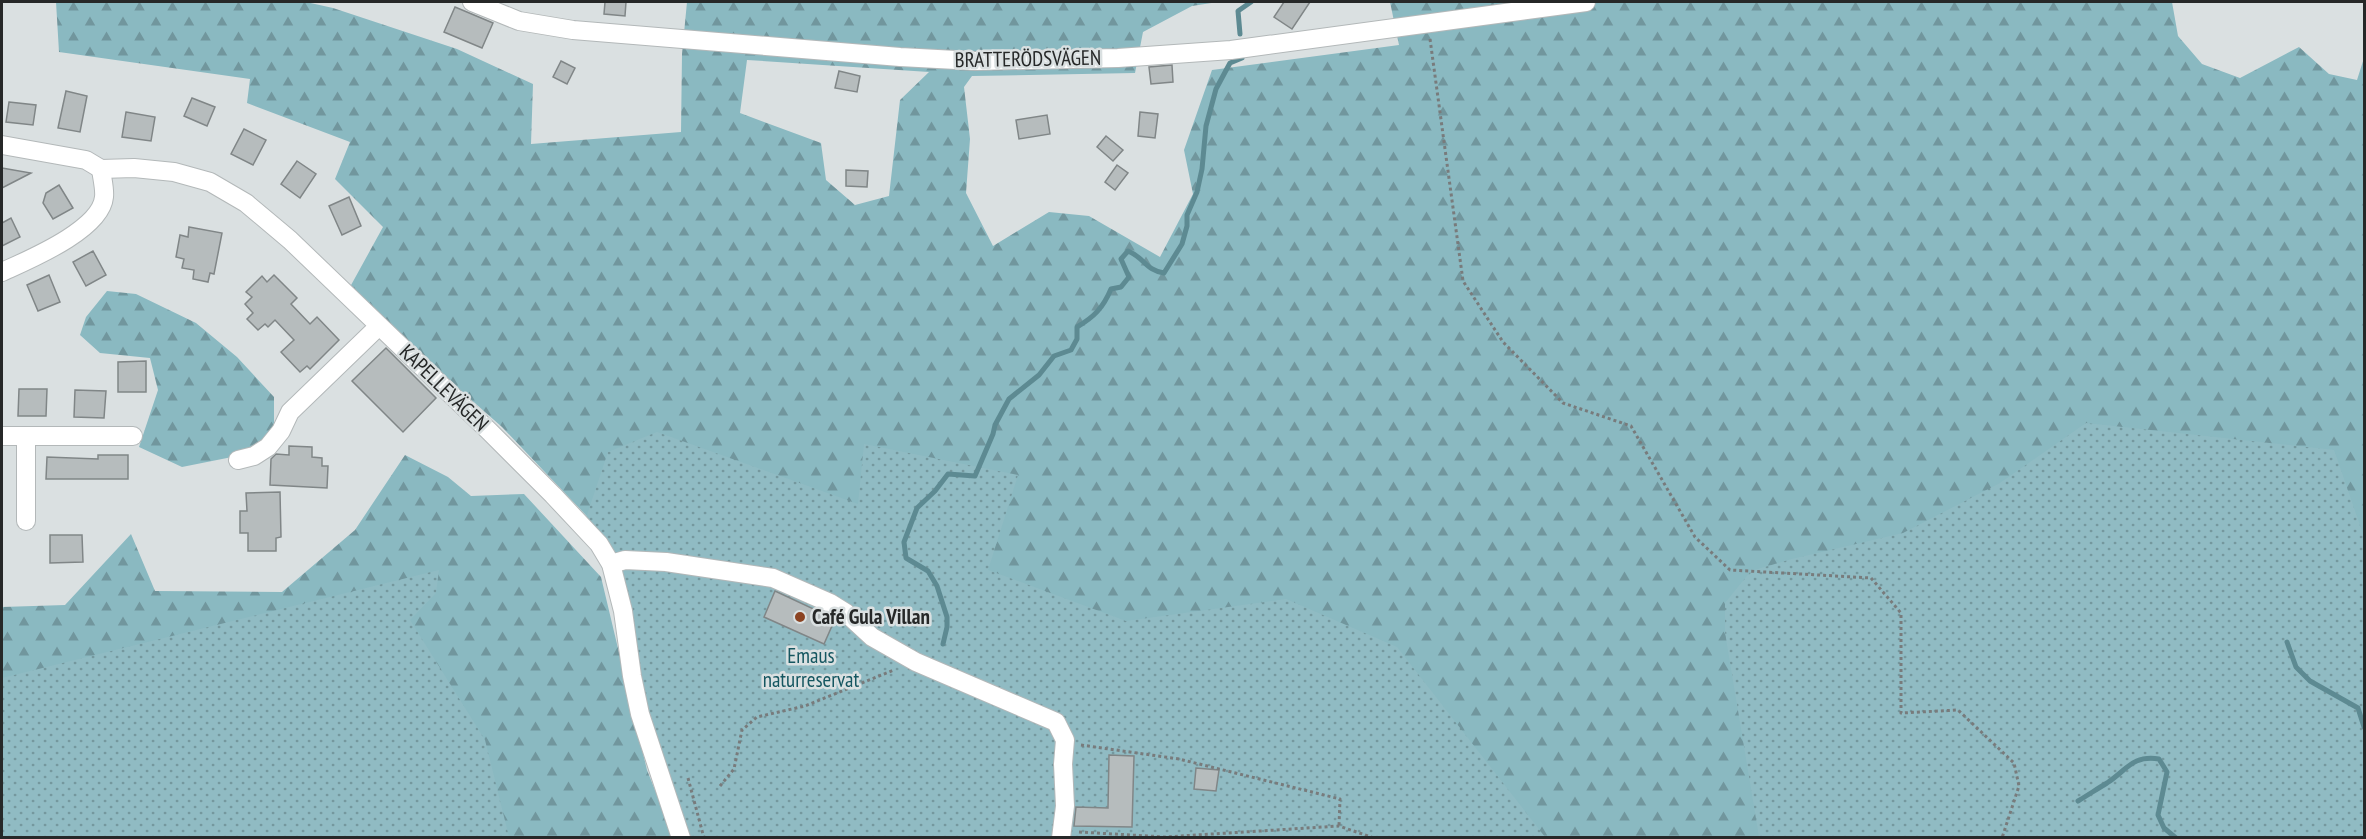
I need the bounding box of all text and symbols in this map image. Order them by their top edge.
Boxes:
street label: BRATTERÖDSVÄGEN [954,44,1101,73]
street label: KAPELLEVÄGEN [394,338,495,437]
place label: Café Gula Villan [812,603,930,630]
marker: Café Gula Villan [793,610,807,624]
park label: Emaus naturreservat [763,642,859,693]

